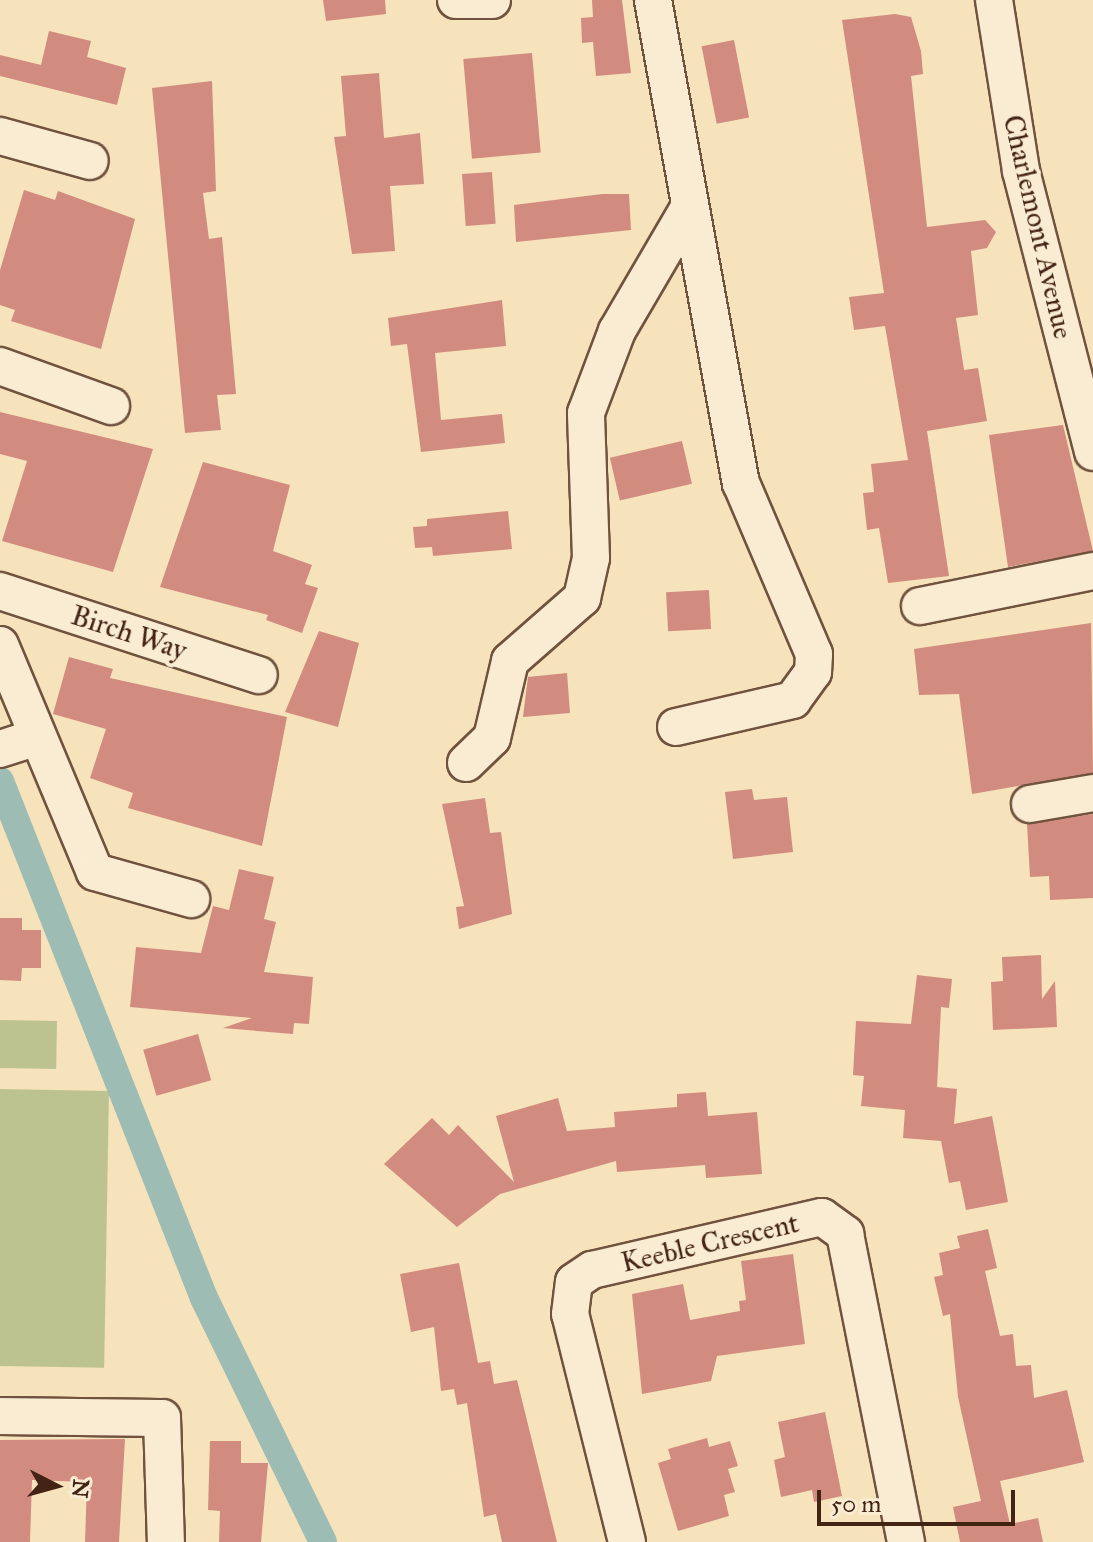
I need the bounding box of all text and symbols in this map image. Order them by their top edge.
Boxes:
street label: Charlemont Avenue [996,112,1080,342]
street label: Birch Way [67,599,191,667]
street label: Keeble Crescent [618,1206,802,1280]
north arrow [16,1446,96,1526]
scale bar [821,1474,1019,1524]
text: N [66,1478,95,1499]
text: 50 m [831,1489,881,1519]

